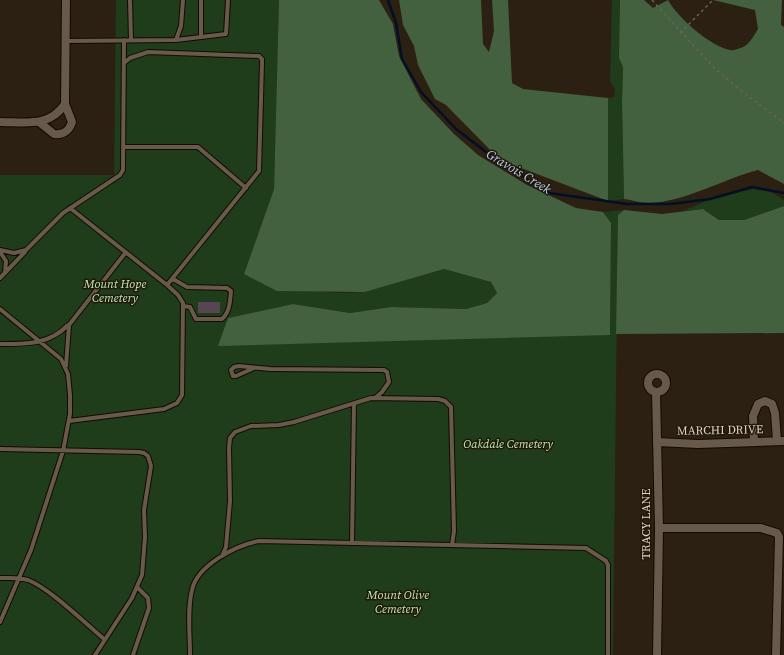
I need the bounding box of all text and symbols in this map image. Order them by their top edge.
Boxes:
water label: Gravois Creek [483,145,555,198]
park label: Mount Hope Cemetery [83,276,146,306]
street label: MARCHI DRIVE [677,421,763,439]
park label: Oakdale Cemetery [463,436,553,452]
street label: TRACY LANE [638,488,654,560]
park label: Mount Olive Cemetery [366,587,429,617]

